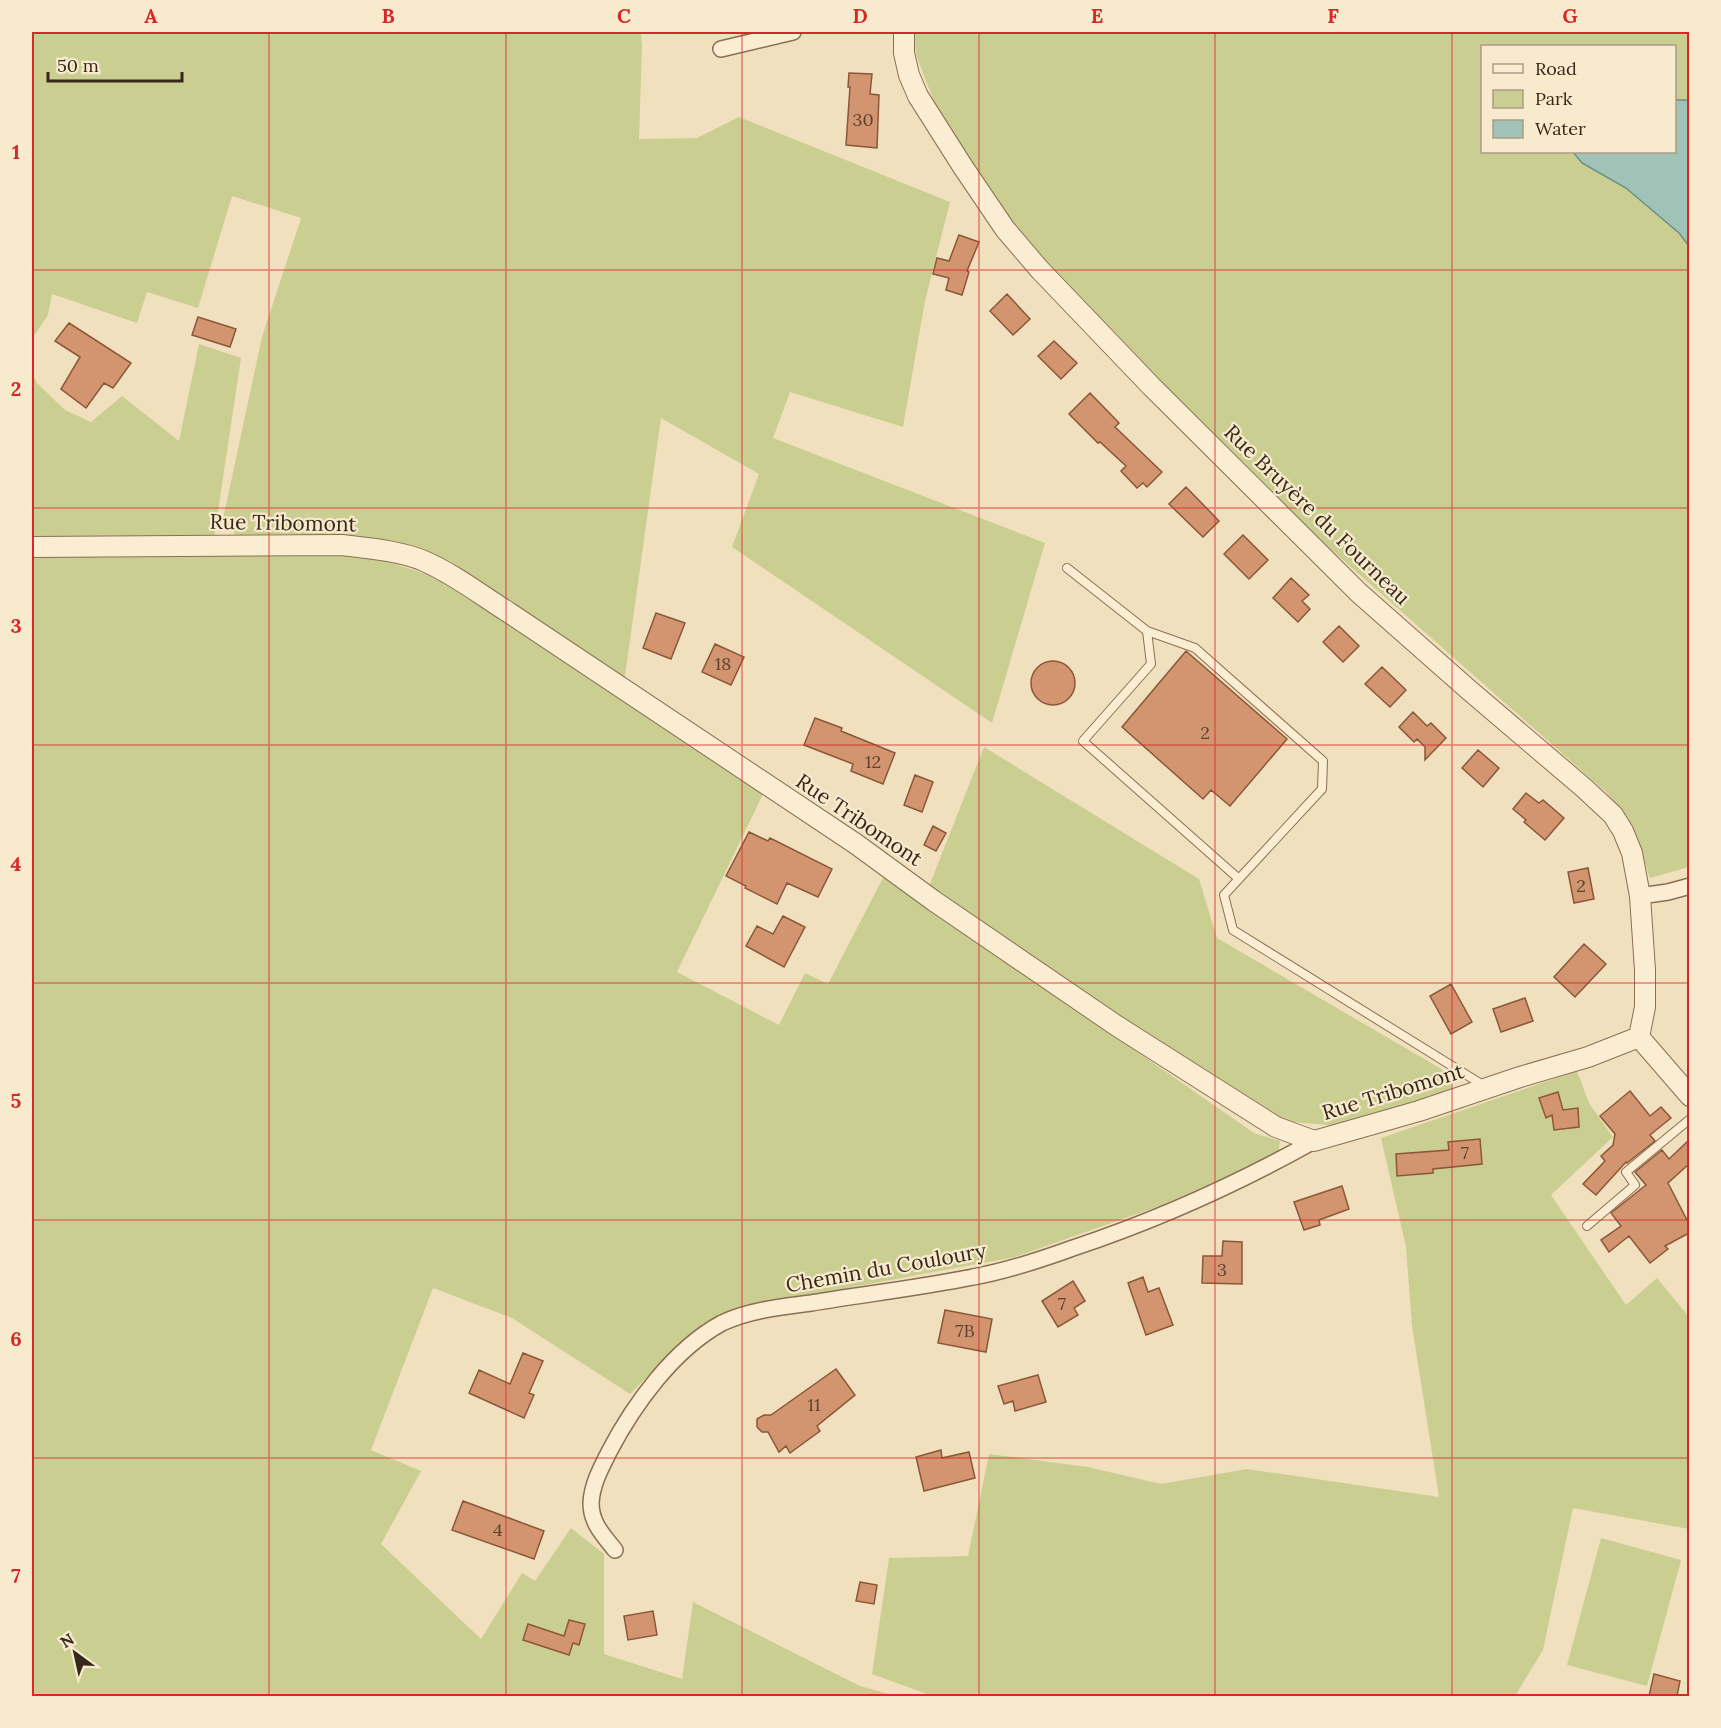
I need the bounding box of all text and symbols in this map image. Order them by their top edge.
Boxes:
text: A [144,3,158,28]
text: B [381,3,395,28]
text: C [617,3,631,28]
text: D [852,3,868,28]
text: E [1091,3,1103,28]
text: F [1327,3,1339,28]
text: G [1562,3,1578,28]
scale bar [48,45,182,83]
legend [1481,45,1676,153]
text: 50 m [57,54,99,77]
text: Road [1535,57,1577,80]
text: Park [1535,87,1573,110]
house number: 30 [852,108,874,131]
text: Water [1535,117,1586,140]
text: 1 [12,139,20,164]
text: 2 [11,376,21,401]
street label: Rue Bruyère du Fourneau [1219,419,1416,611]
street label: Rue Tribomont [209,508,358,537]
text: 3 [10,613,22,638]
house number: 18 [715,652,731,675]
house number: 2 [1200,721,1210,744]
house number: 12 [865,750,881,773]
street label: Rue Tribomont [791,767,928,872]
text: 4 [11,851,22,876]
house number: 2 [1576,874,1586,897]
street label: Rue Tribomont [1319,1057,1468,1126]
text: 5 [11,1088,22,1113]
house number: 7 [1461,1141,1469,1164]
street label: Chemin du Couloury [784,1237,988,1298]
house number: 3 [1217,1258,1227,1281]
house number: 7 [1058,1292,1066,1315]
house number: 7B [955,1319,975,1342]
text: 6 [10,1326,22,1351]
house number: 11 [807,1393,821,1416]
house number: 4 [493,1518,503,1541]
text: 7 [11,1563,21,1588]
north arrow [45,1623,105,1683]
text: N [56,1629,77,1652]

